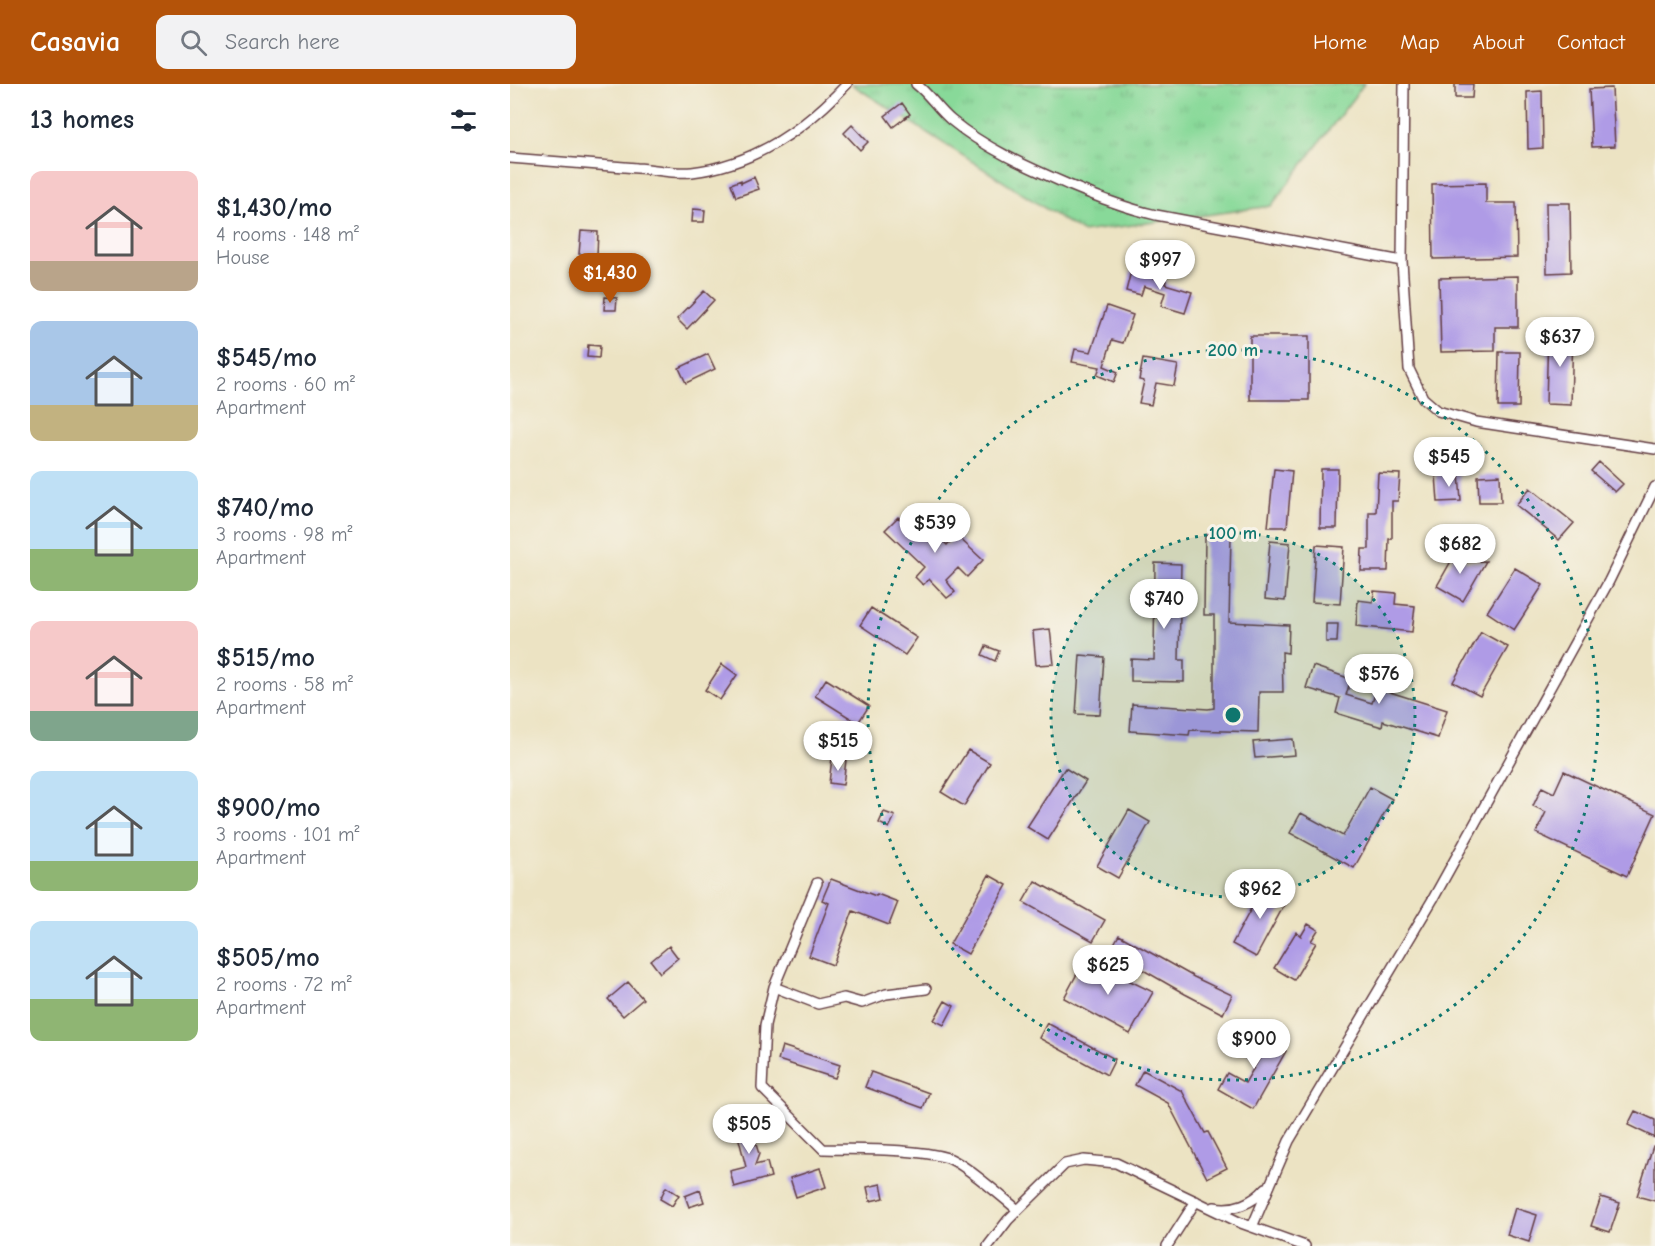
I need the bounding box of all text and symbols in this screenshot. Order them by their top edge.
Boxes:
search box [156,15,576,69]
text: Casavia [30,26,120,58]
icon: search [177,26,210,59]
text: Search here [225,29,340,55]
text: Home [1313,30,1367,54]
text: Map [1400,30,1440,54]
text: About [1473,30,1524,54]
text: Contact [1557,30,1625,54]
icon: filters [447,104,480,137]
text: 13 homes [30,105,134,135]
text: $1,430/mo [216,193,332,223]
icon: home [78,195,150,267]
text: 4 rooms · 148 m² [216,223,359,246]
pin: $997 [1124,240,1196,291]
text: House [216,246,270,269]
text: $997 [1139,248,1181,271]
pin: $1,430 [561,253,659,304]
text: $1,430 [583,261,637,284]
pin: $637 [1524,317,1596,368]
text: $637 [1539,325,1581,348]
text: 200 m [1208,340,1258,361]
text: $545/mo [216,343,317,373]
icon: home [78,345,150,417]
text: 2 rooms · 60 m² [216,373,355,396]
text: Apartment [216,396,306,419]
pin: $545 [1413,437,1485,488]
text: $545 [1428,445,1470,468]
text: $740/mo [216,493,314,523]
icon: home [78,495,150,567]
pin: $539 [899,503,971,554]
text: $539 [914,511,956,534]
text: 3 rooms · 98 m² [216,523,352,546]
text: 100 m [1209,523,1257,544]
pin: $682 [1424,524,1496,575]
text: $682 [1439,532,1481,555]
text: Apartment [216,546,306,569]
pin: $740 [1128,579,1200,630]
text: $740 [1144,587,1184,610]
text: $515/mo [216,643,315,673]
icon: home [78,645,150,717]
pin: $576 [1343,654,1415,705]
text: $576 [1358,662,1400,685]
text: 2 rooms · 58 m² [216,673,353,696]
text: Apartment [216,696,306,719]
centre of rings [1223,705,1243,725]
pin: $515 [802,721,874,772]
text: $515 [817,729,859,752]
text: $900/mo [216,793,321,823]
icon: home [78,795,150,867]
text: 3 rooms · 101 m² [216,823,360,846]
text: Apartment [216,846,306,869]
pin: $962 [1224,869,1296,920]
text: $962 [1239,877,1281,900]
text: $505/mo [216,943,320,973]
icon: home [78,945,150,1017]
pin: $625 [1072,945,1144,996]
text: $625 [1086,953,1130,976]
text: 2 rooms · 72 m² [216,973,352,996]
text: Apartment [216,996,306,1019]
pin: $900 [1218,1019,1290,1070]
text: $900 [1231,1027,1277,1050]
pin: $505 [713,1104,785,1155]
text: $505 [727,1112,771,1135]

